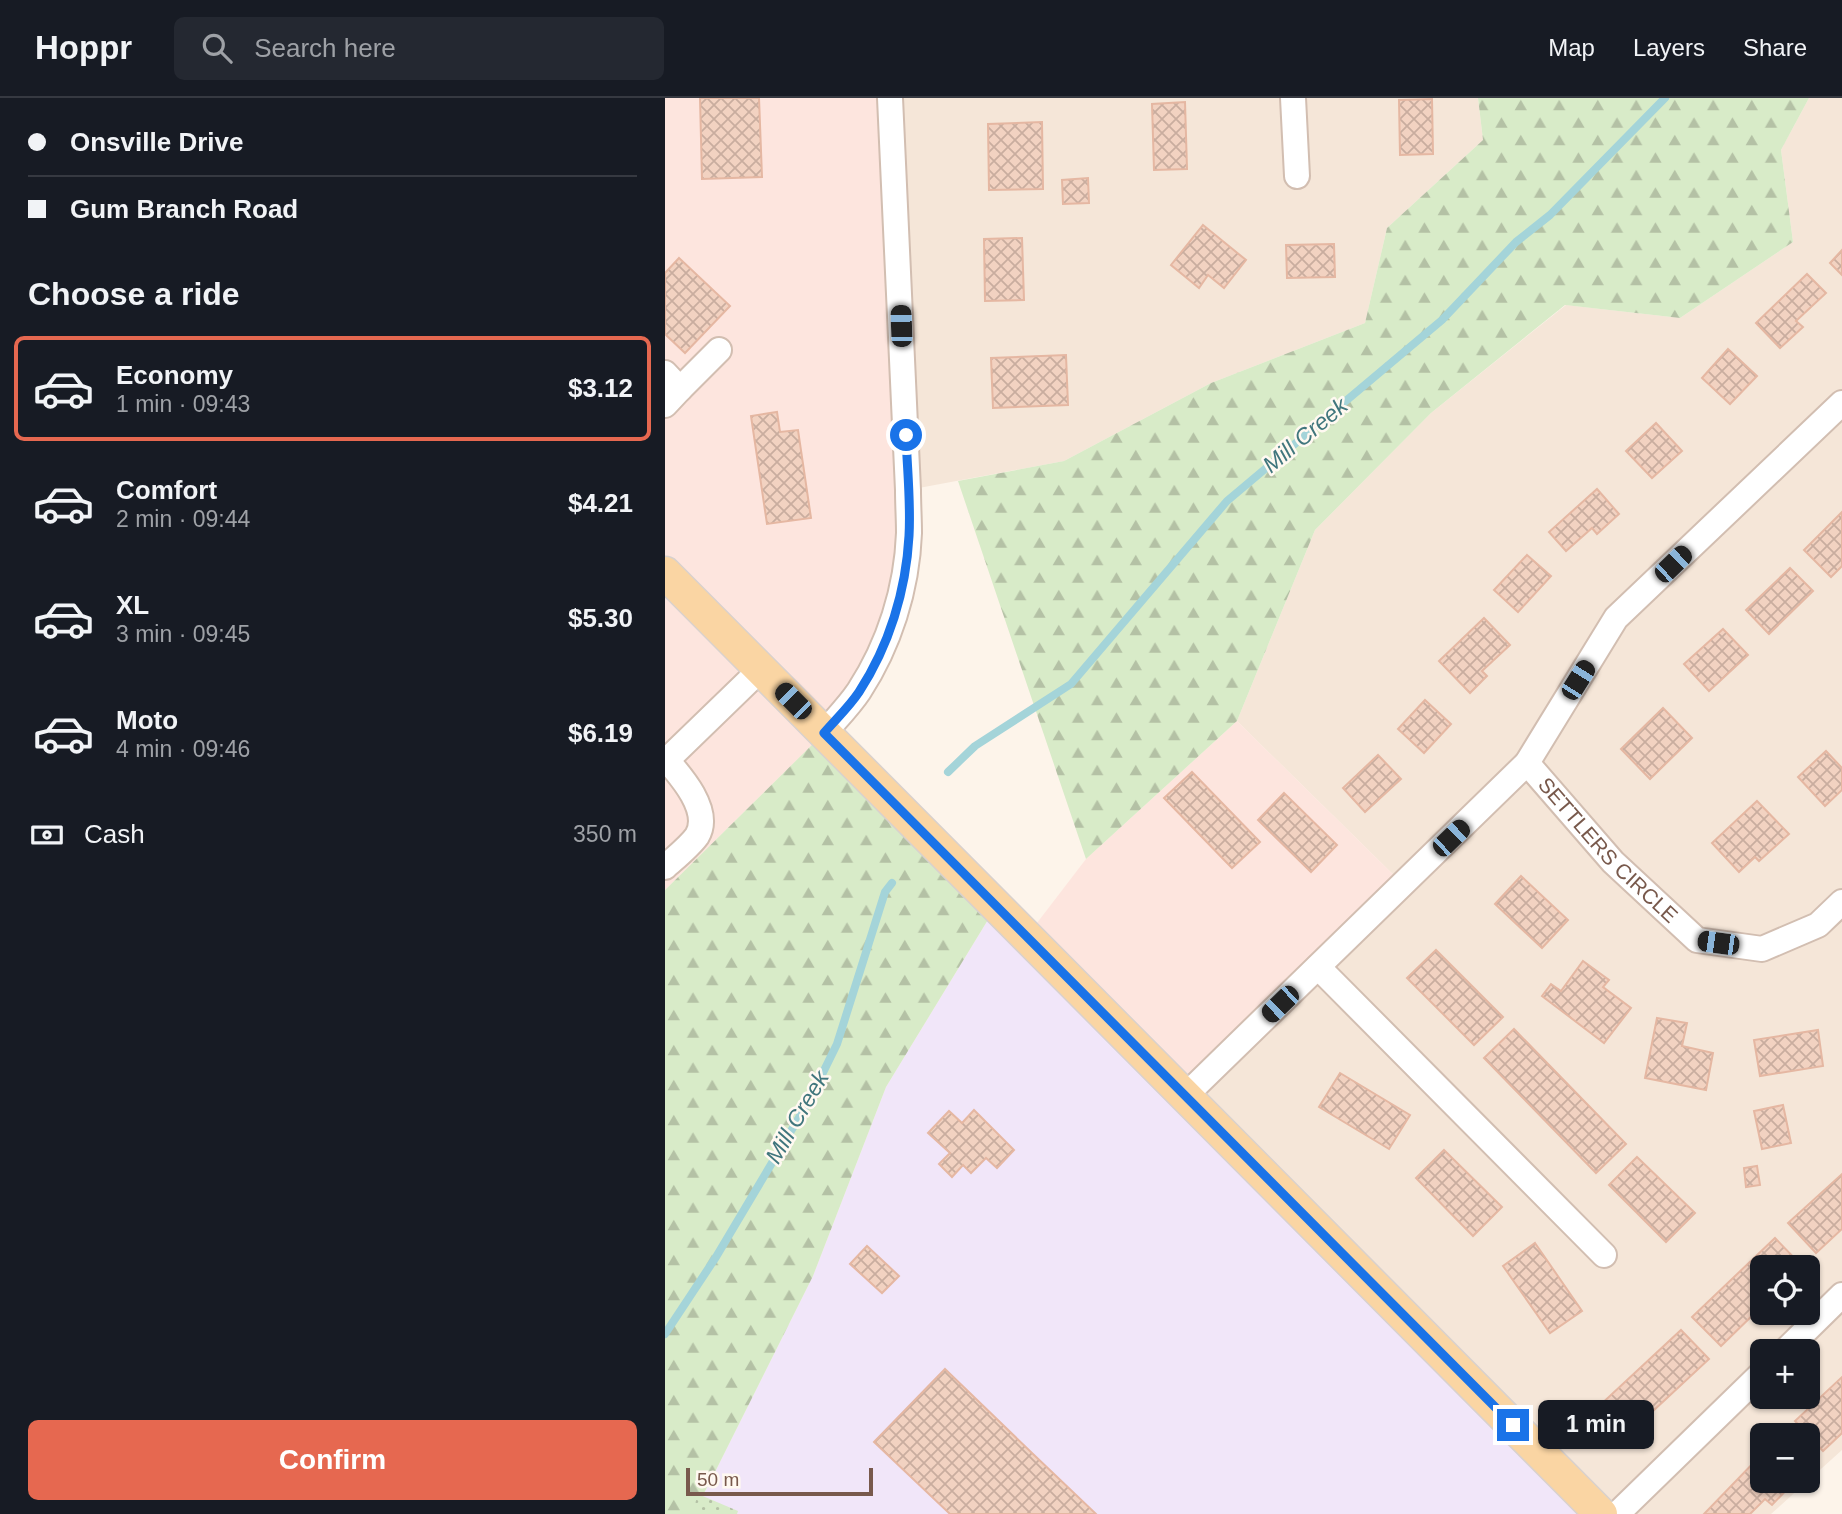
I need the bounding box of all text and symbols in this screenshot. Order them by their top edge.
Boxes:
search box [174,17,664,80]
text: Hoppr [35,29,132,66]
icon: search [198,29,236,67]
text: Search here [254,33,396,63]
text: Map [1548,34,1595,61]
text: Layers [1633,34,1705,61]
text: Share [1743,34,1807,61]
text: Onsville Drive [70,127,243,157]
text: Gum Branch Road [70,194,298,224]
text: Choose a ride [28,276,240,312]
car [890,305,913,347]
icon: car [32,357,95,420]
text: Economy [116,360,233,390]
text: $3.12 [568,373,633,403]
text: 1 min · 09:43 [116,391,250,417]
water label: Mill Creek [1257,391,1354,478]
route start [890,419,922,451]
icon: car [32,472,95,535]
text: Comfort [116,475,217,505]
text: $4.21 [568,488,633,518]
text: 2 min · 09:44 [116,506,250,532]
car [1651,542,1696,586]
icon: car [32,587,95,650]
text: XL [116,590,149,620]
text: $5.30 [568,603,633,633]
text: 3 min · 09:45 [116,621,250,647]
car [1558,657,1599,703]
car [771,679,816,723]
icon: car [32,702,95,765]
text: Moto [116,705,178,735]
text: $6.19 [568,718,633,748]
text: 4 min · 09:46 [116,736,250,762]
street label: SETTLERS CIRCLE [1534,773,1682,927]
icon: cash [28,816,66,854]
car [1429,816,1474,860]
text: Cash [84,819,145,849]
text: 350 m [573,821,637,847]
car [1696,930,1741,956]
car [1258,982,1303,1026]
water label: Mill Creek [760,1065,835,1168]
map controls [1750,1255,1820,1493]
button: locate [1750,1255,1820,1325]
button: + [1750,1339,1820,1409]
callout: 1 min [1537,1400,1653,1450]
route end [1497,1409,1529,1441]
text: 1 min [1566,1411,1626,1437]
button: Confirm [28,1420,637,1500]
button: − [1750,1423,1820,1493]
scale bar [686,1465,873,1497]
text: 50 m [697,1469,739,1490]

